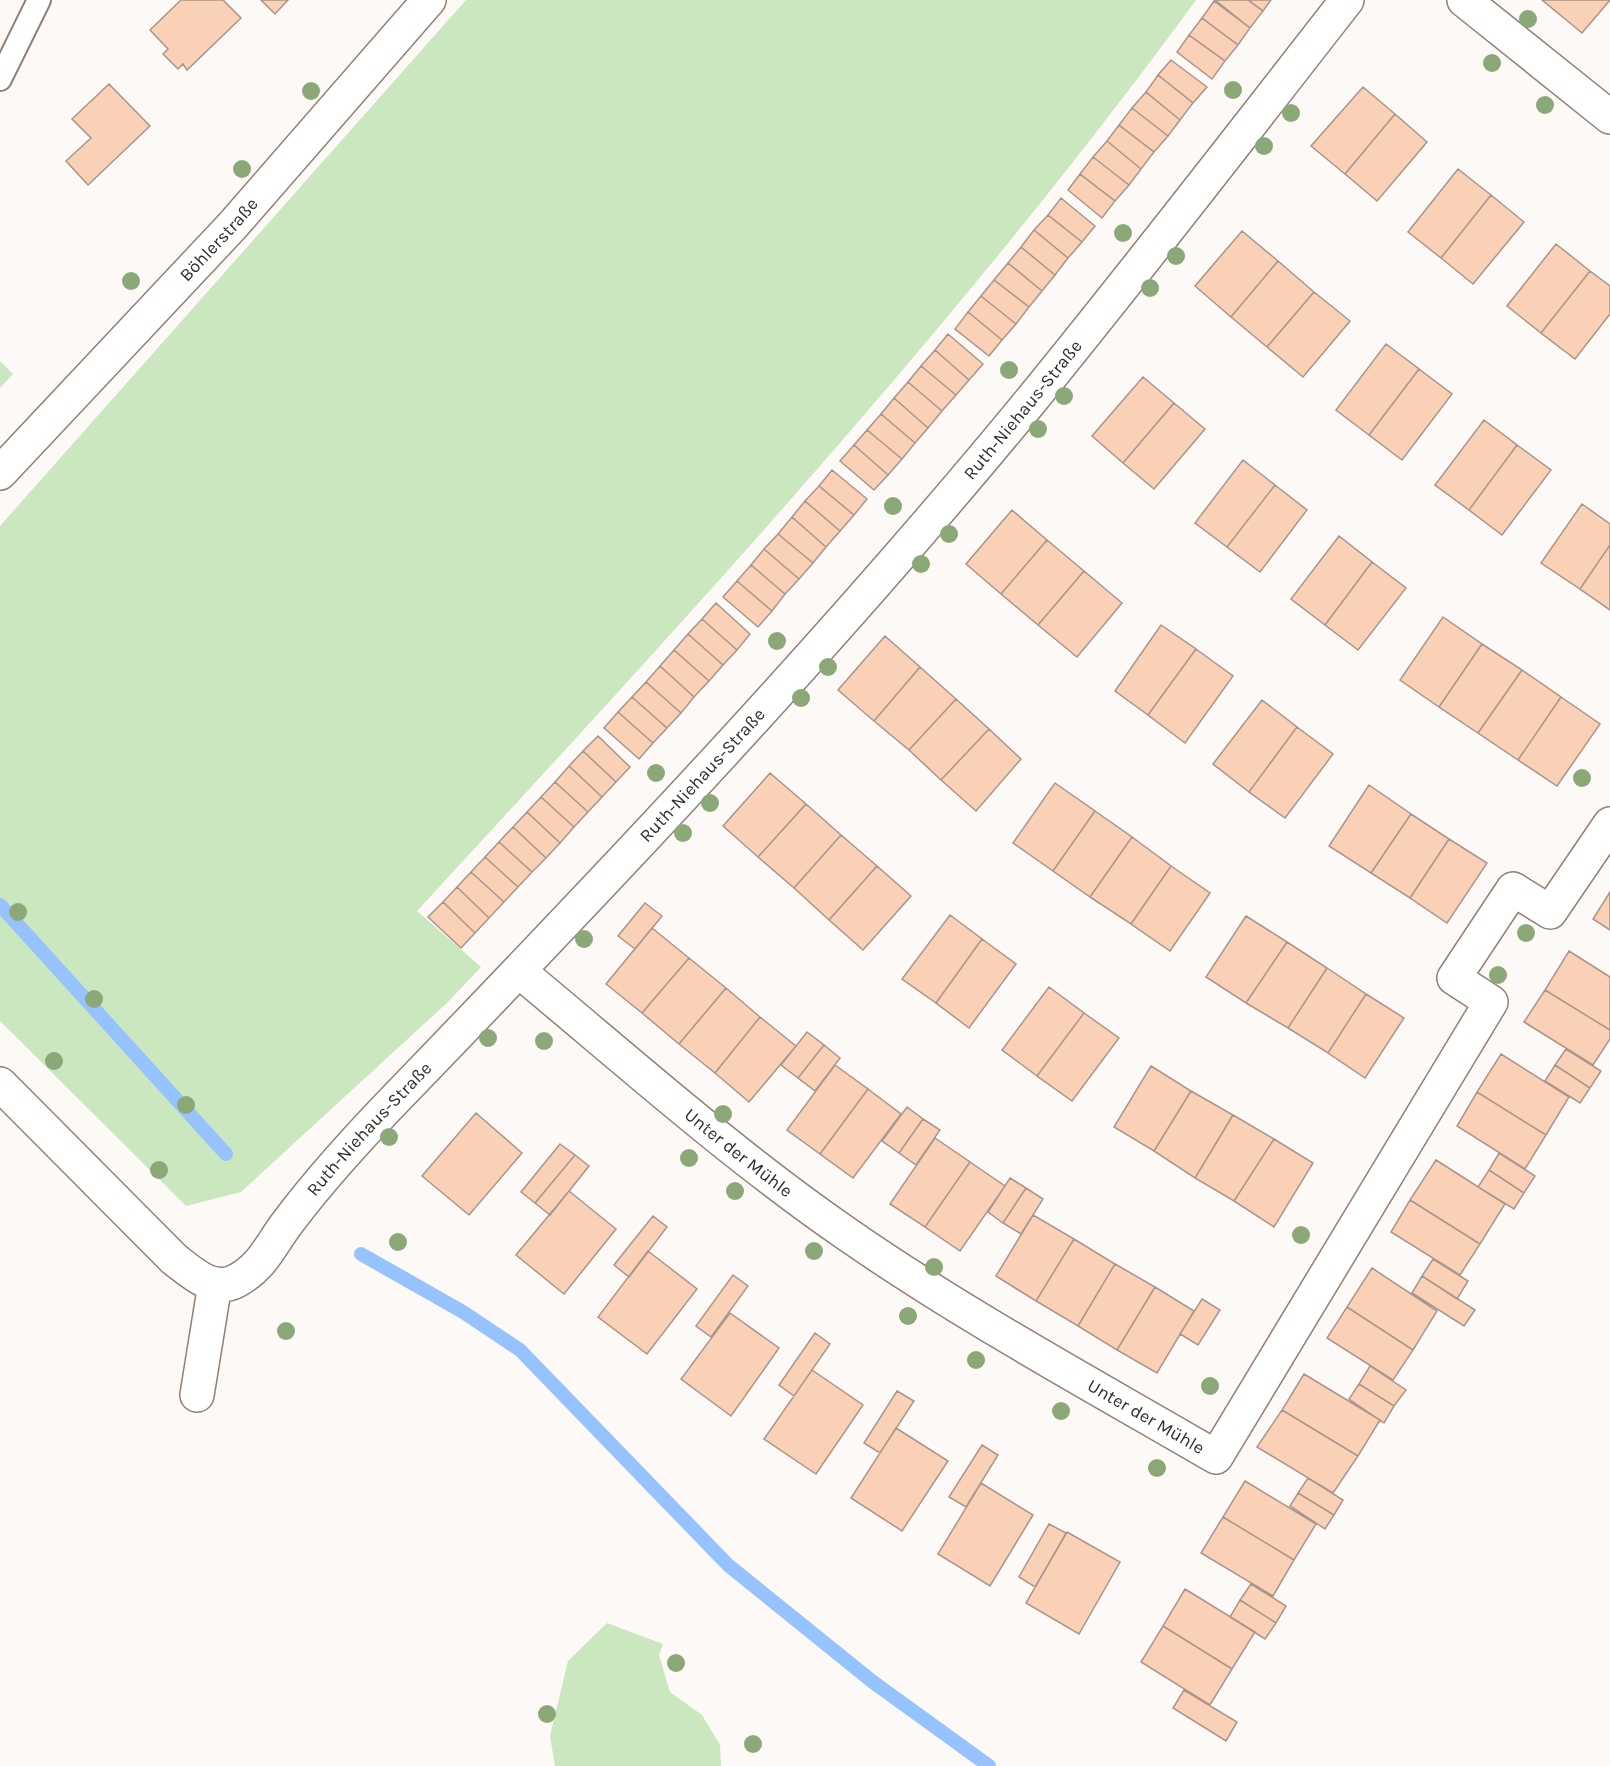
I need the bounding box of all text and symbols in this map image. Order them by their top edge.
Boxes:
street label: Böhlerstraße [175,193,263,286]
street label: Ruth-Niehaus-Straße [959,335,1087,484]
street label: Ruth-Niehaus-Straße [635,703,770,847]
street label: Ruth-Niehaus-Straße [302,1057,436,1200]
street label: Unter der Mühle [680,1103,797,1202]
street label: Unter der Mühle [1083,1374,1208,1459]

